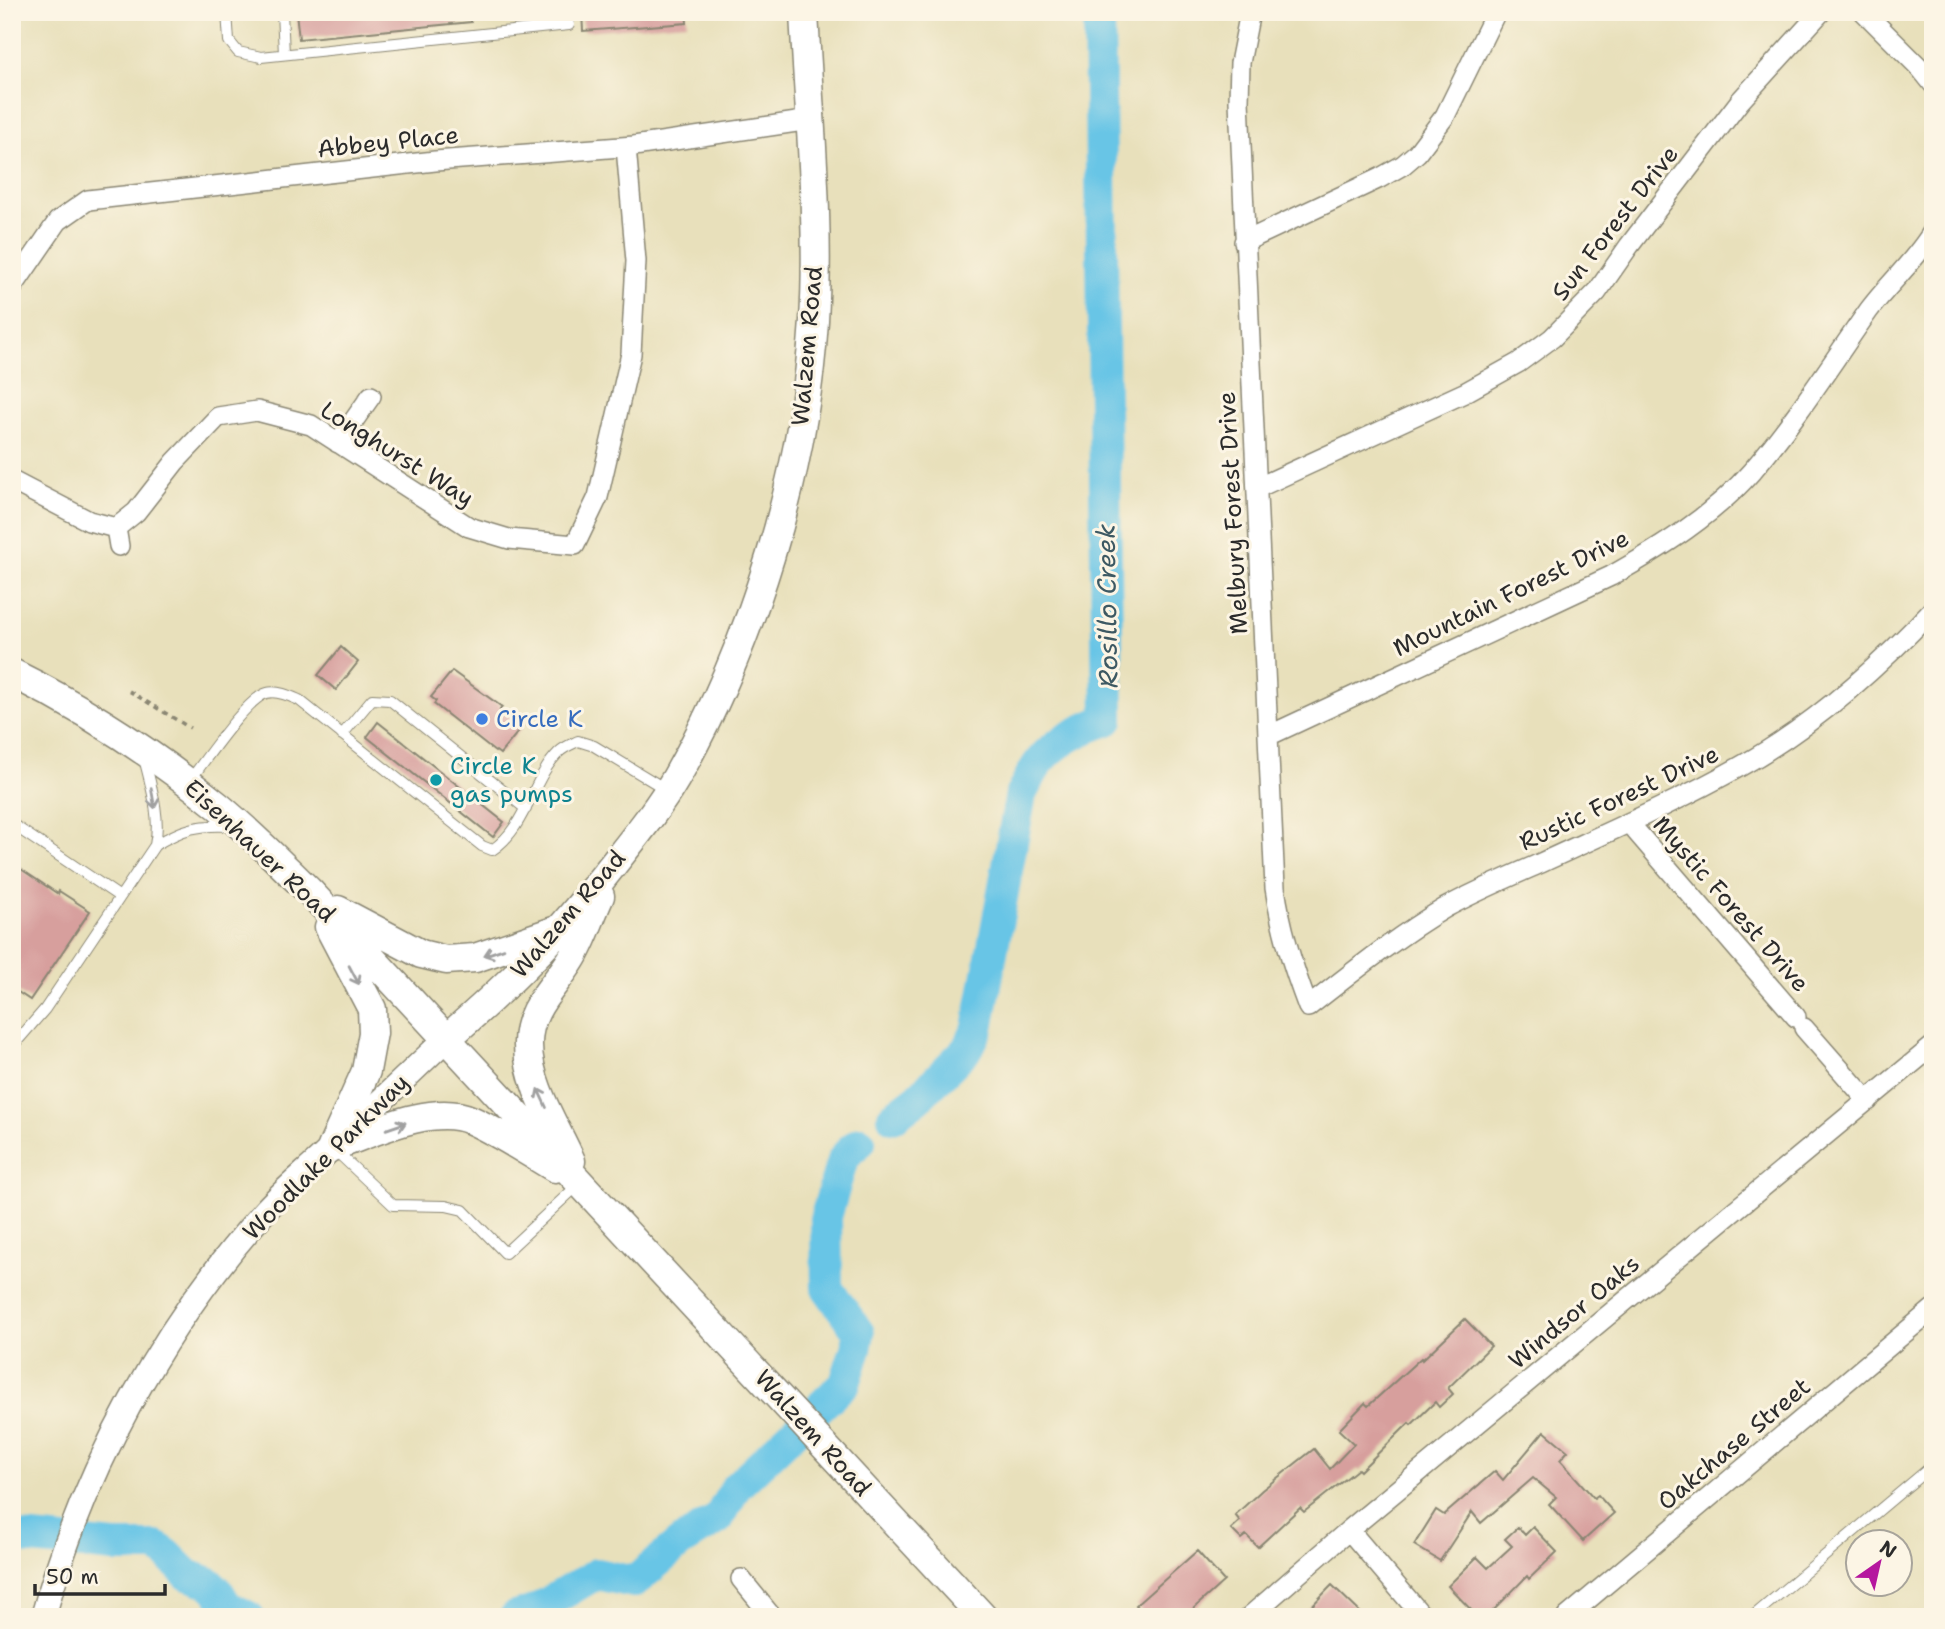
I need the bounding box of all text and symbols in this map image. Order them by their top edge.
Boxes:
street label: Abbey Place [316,119,460,165]
street label: Sun Forest Drive [1544,139,1686,307]
street label: Walzem Road [784,265,830,427]
street label: Melbury Forest Drive [1211,391,1255,635]
street label: Longhurst Way [314,394,480,514]
street label: Mountain Forest Drive [1388,522,1634,664]
water label: Rosillo Creek [1088,523,1125,689]
place label: Circle K [496,703,583,735]
marker: Circle K [474,711,490,727]
street label: Rustic Forest Drive [1514,738,1724,858]
place label: Circle K gas pumps [450,750,573,810]
street label: Eisenhauer Road [177,772,343,930]
marker: Circle K gas pumps [428,772,444,788]
one-way arrow [147,786,160,809]
street label: Mystic Forest Drive [1646,809,1816,999]
street label: Walzem Road [503,843,633,985]
one-way arrow [484,947,506,959]
one-way arrow [348,965,362,985]
street label: Woodlake Parkway [236,1067,416,1247]
one-way arrow [535,1088,548,1109]
one-way arrow [385,1119,407,1131]
street label: Windsor Oaks [1502,1248,1646,1376]
street label: Walzem Road [747,1363,879,1503]
street label: Oakchase Street [1651,1371,1817,1517]
north arrow [1843,1528,1913,1598]
text: N [1875,1535,1901,1564]
scale bar [35,1552,164,1596]
text: 50 m [46,1563,99,1591]

